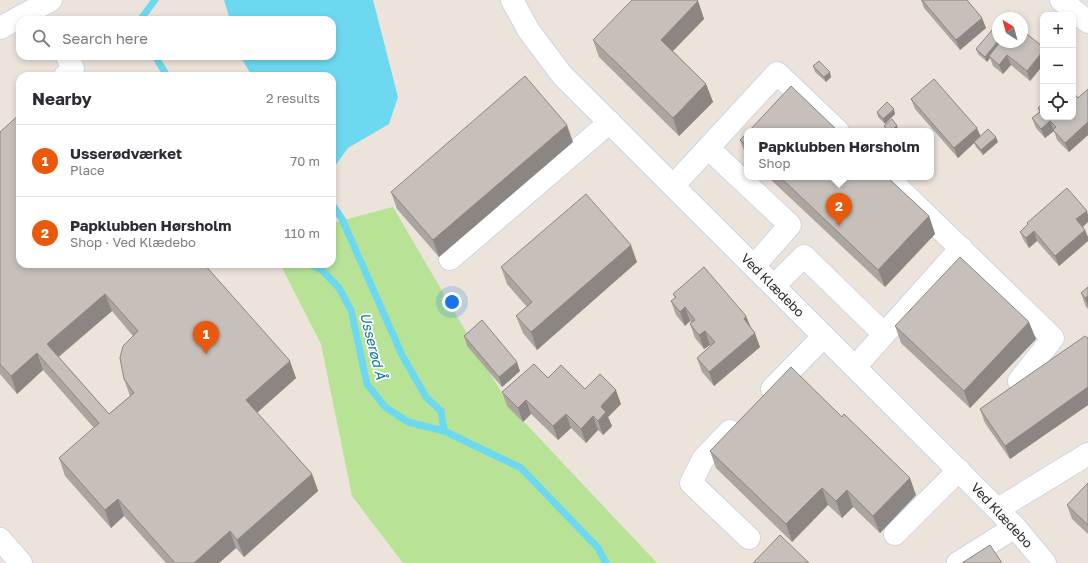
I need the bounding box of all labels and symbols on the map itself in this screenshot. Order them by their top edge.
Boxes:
north arrow [992,12,1028,48]
pin: 2 [826,193,852,226]
street label: Ved Klædebo [738,250,808,320]
your location [442,292,462,312]
water label: Usserød Å [357,311,390,382]
pin: 1 [193,321,219,354]
street label: Ved Klædebo [968,479,1036,551]

